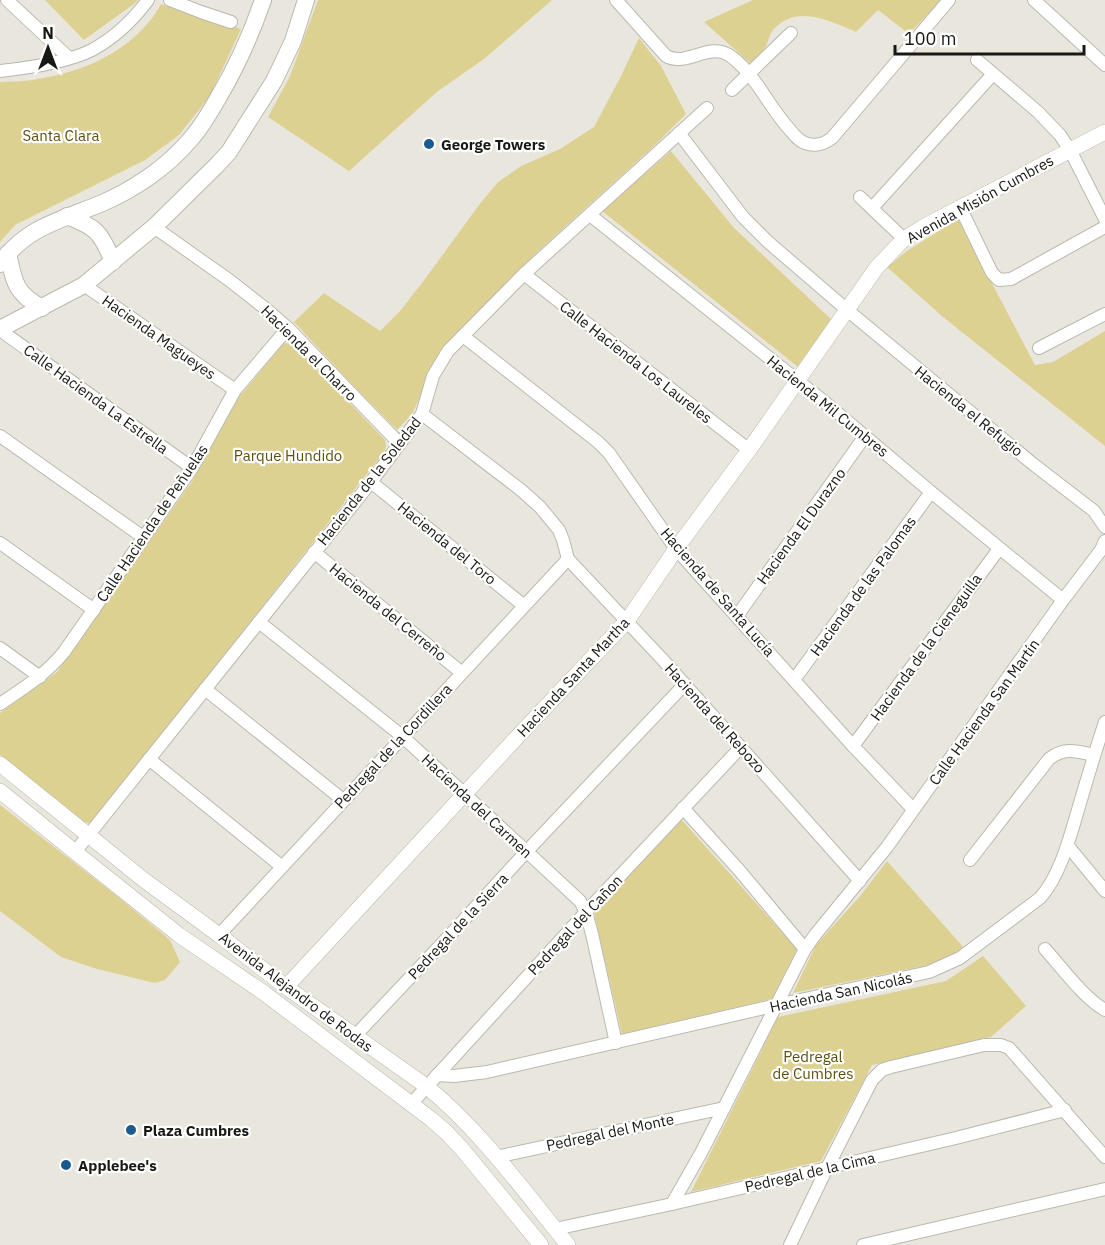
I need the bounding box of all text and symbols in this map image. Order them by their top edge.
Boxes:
north arrow [18,18,78,78]
scale bar [895,18,1084,56]
text: N [42,23,54,43]
text: 100 m [904,27,956,50]
park label: Santa Clara [23,126,99,145]
place label: George Towers [441,135,546,154]
marker: George Towers [422,137,436,151]
street label: Avenida Misión Cumbres [903,151,1057,247]
street label: Hacienda Magueyes [98,291,220,383]
street label: Calle Hacienda Los Laureles [556,297,716,427]
street label: Hacienda el Charro [257,301,361,405]
street label: Calle Hacienda La Estrella [20,340,172,458]
street label: Hacienda Mil Cumbres [763,351,893,461]
street label: Hacienda el Refugio [911,362,1027,460]
street label: Hacienda de la Soledad [313,413,425,549]
street label: Calle Hacienda de Peñuelas [92,440,212,606]
park label: Parque Hundido [234,446,342,465]
street label: Hacienda El Durazno [752,464,850,588]
street label: Hacienda del Toro [394,497,500,589]
street label: Hacienda de las Palomas [806,512,920,660]
street label: Hacienda de Santa Lucía [657,524,779,660]
street label: Hacienda del Cerreño [326,559,450,665]
street label: Hacienda de la Cieneguilla [866,570,986,724]
street label: Hacienda Santa Martha [513,613,633,741]
street label: Calle Hacienda San Martín [925,635,1043,789]
street label: Hacienda del Rebozo [661,659,769,777]
street label: Pedregal de la Cordillera [330,679,456,813]
street label: Hacienda del Carmen [418,750,536,862]
street label: Pedregal de la Sierra [404,869,512,983]
street label: Pedregal del Cañon [524,871,626,979]
street label: Avenida Alejandro de Rodas [215,928,377,1056]
street label: Hacienda San Nicolás [768,968,914,1016]
park label: Pedregal de Cumbres [772,1047,854,1083]
street label: Pedregal del Monte [544,1109,676,1155]
place label: Plaza Cumbres [143,1121,249,1140]
marker: Plaza Cumbres [124,1123,138,1137]
street label: Pedregal de la Cima [743,1148,877,1196]
place label: Applebee's [78,1156,157,1175]
marker: Applebee's [59,1158,73,1172]

